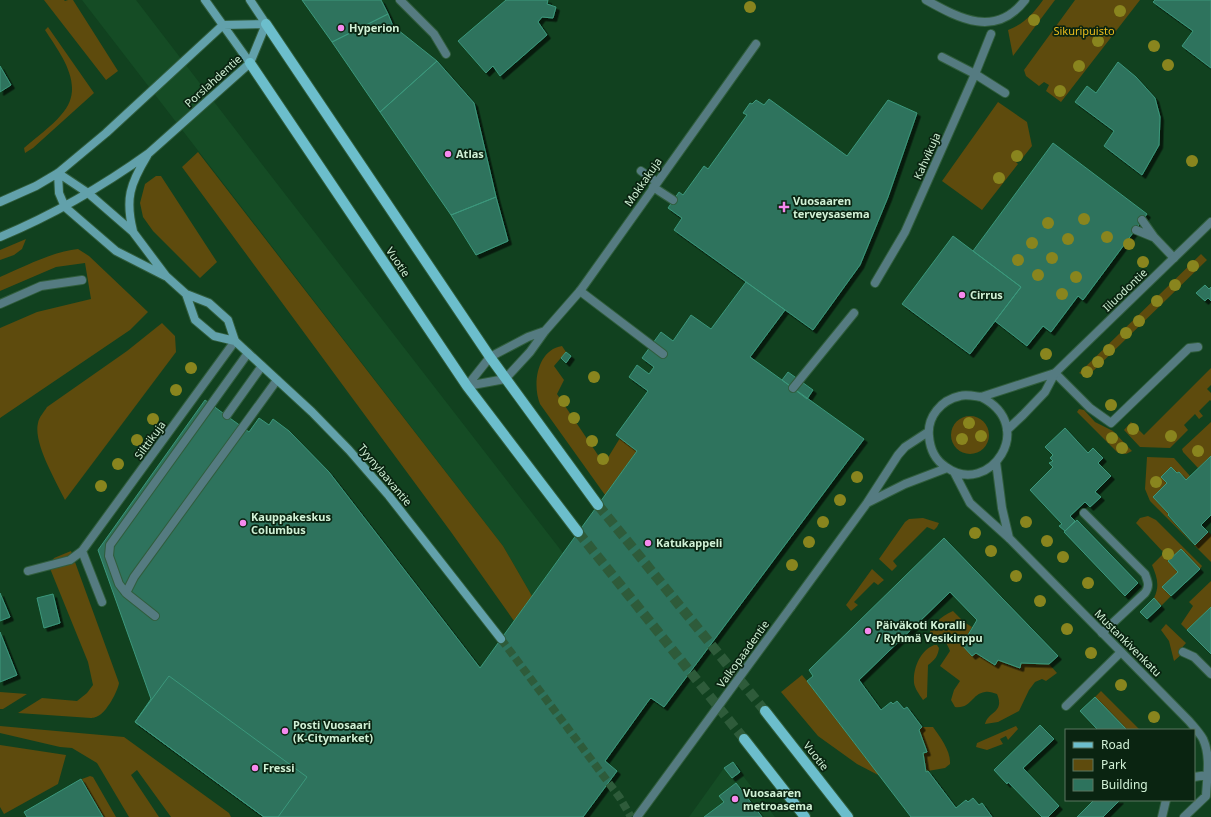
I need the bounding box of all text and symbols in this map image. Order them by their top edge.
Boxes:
place label: Hyperion [349,20,399,35]
marker: Hyperion [336,23,346,33]
park label: Sikuripuisto [1053,23,1115,38]
street label: Porslahdentie [181,51,244,110]
street label: Kahvikuja [910,130,944,182]
place label: Atlas [456,146,484,161]
marker: Atlas [443,149,453,159]
street label: Mokkakuja [620,154,665,209]
place label: Vuosaaren terveysasema [793,193,870,221]
marker: Vuosaaren terveysasema [778,201,790,213]
street label: Vuotie [383,244,414,280]
street label: Iiluodontie [1099,265,1150,315]
place label: Cirrus [970,287,1003,302]
marker: Cirrus [957,290,967,300]
street label: Silttikuja [131,417,169,462]
street label: Tyynylaavantie [355,441,416,509]
place label: Kauppakeskus Columbus [251,509,331,537]
marker: Kauppakeskus Columbus [238,518,248,528]
place label: Katukappeli [656,535,722,550]
marker: Katukappeli [643,538,653,548]
street label: Mustankivenkatu [1092,606,1165,679]
street label: Valkopaadentie [713,617,772,690]
place label: Päiväkoti Koralli / Ryhmä Vesikirppu [876,617,983,645]
marker: Päiväkoti Koralli / Ryhmä Vesikirppu [863,626,873,636]
place label: Posti Vuosaari (K-Citymarket) [293,717,373,745]
marker: Posti Vuosaari (K-Citymarket) [280,726,290,736]
legend [1065,729,1195,801]
text: Road [1101,736,1130,753]
street label: Vuotie [800,738,832,773]
text: Park [1101,756,1127,773]
place label: Fressi [263,760,295,775]
marker: Fressi [250,763,260,773]
text: Building [1101,776,1148,793]
place label: Vuosaaren metroasema [743,785,813,813]
marker: Vuosaaren metroasema [730,794,740,804]

